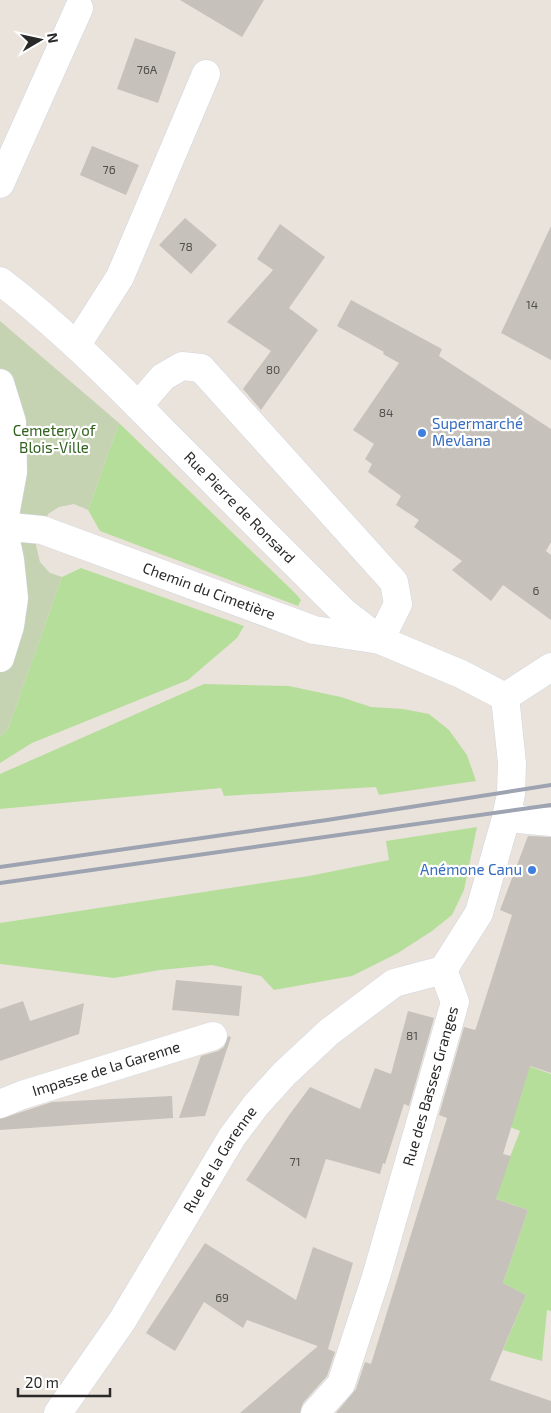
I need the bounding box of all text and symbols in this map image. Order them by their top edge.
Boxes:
north arrow [15,15,65,65]
text: N [44,32,63,44]
house number: 76A [137,62,158,76]
house number: 76 [102,162,116,176]
house number: 78 [179,239,193,253]
house number: 14 [526,297,538,311]
house number: 80 [266,362,280,376]
house number: 84 [379,405,393,419]
place label: Supermarché Mevlana [432,414,523,449]
park label: Cemetery of Blois-Ville [13,421,96,456]
marker: Supermarché Mevlana [416,427,428,439]
street label: Rue Pierre de Ronsard [181,448,299,567]
street label: Chemin du Cimetière [141,558,278,623]
house number: 6 [533,583,540,597]
place label: Anémone Canu [420,860,522,878]
marker: Anémone Canu [526,864,538,876]
street label: Rue des Basses Granges [398,1004,461,1168]
house number: 81 [406,1028,418,1042]
street label: Impasse de la Garenne [30,1037,182,1099]
street label: Rue de la Garenne [179,1102,260,1215]
house number: 71 [290,1154,300,1168]
house number: 69 [215,1290,229,1304]
scale bar [18,1366,110,1398]
text: 20 m [25,1373,59,1391]

